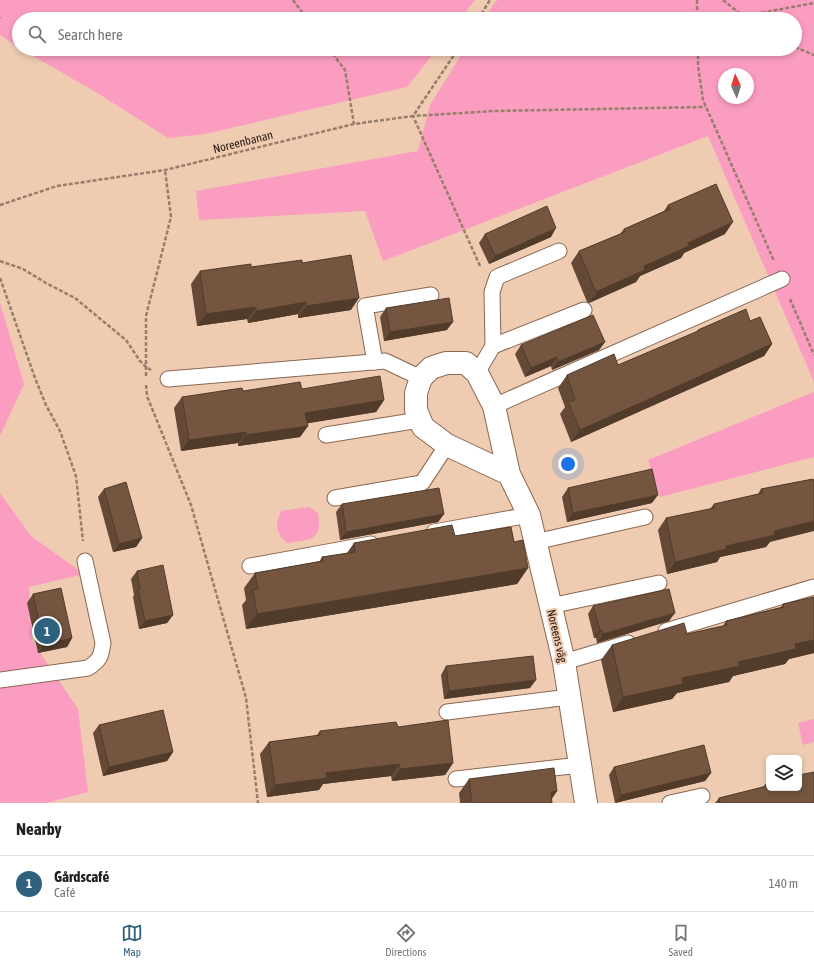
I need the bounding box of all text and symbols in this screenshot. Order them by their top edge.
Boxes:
search box [12,12,802,56]
icon: search [26,23,48,45]
text: Search here [58,26,123,43]
north arrow [718,68,754,104]
street label: Noreenbanan [212,128,274,156]
your location [558,454,578,474]
street label: Noreens väg [544,608,570,665]
pin: 1 [34,616,60,646]
map controls [766,755,802,791]
button: layers [766,755,802,791]
text: Nearby [16,819,62,839]
text: Gårdscafé [54,868,109,885]
text: 1 [26,876,32,891]
text: 140 m [769,876,798,891]
text: Café [54,885,75,900]
tab: Map [121,922,143,958]
tab: Directions [385,922,426,958]
tab: Saved [669,922,693,958]

